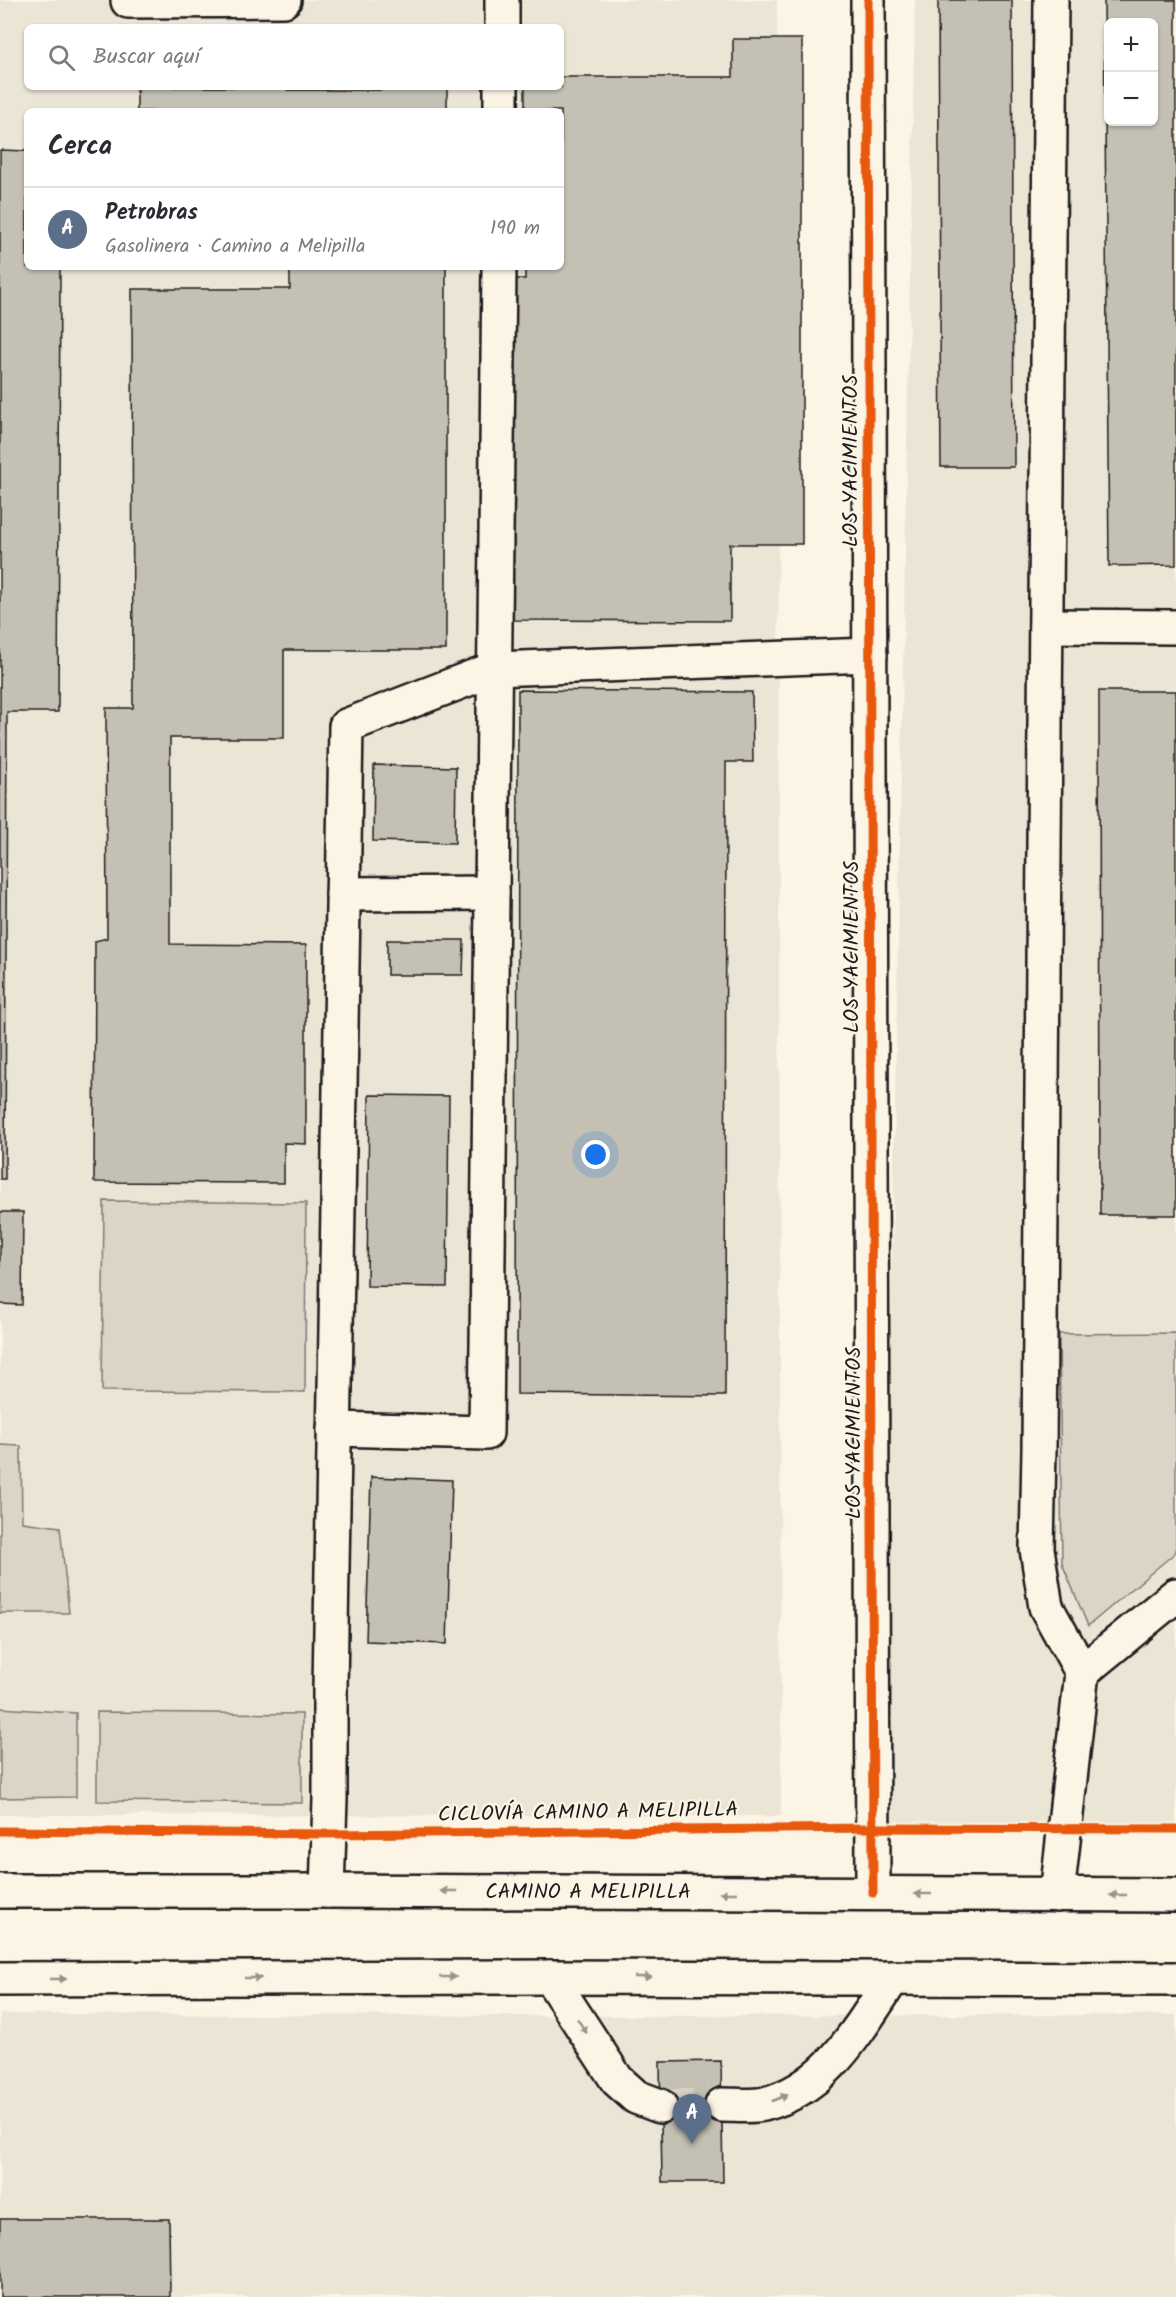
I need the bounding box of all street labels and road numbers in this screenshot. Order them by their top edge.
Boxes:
street label: LOS YACIMIENTOS [835,375,868,547]
street label: LOS YACIMIENTOS [836,861,869,1033]
street label: LOS YACIMIENTOS [838,1347,871,1519]
street label: CICLOVÍA CAMINO A MELIPILLA [438,1794,738,1832]
street label: CAMINO A MELIPILLA [485,1876,691,1909]

